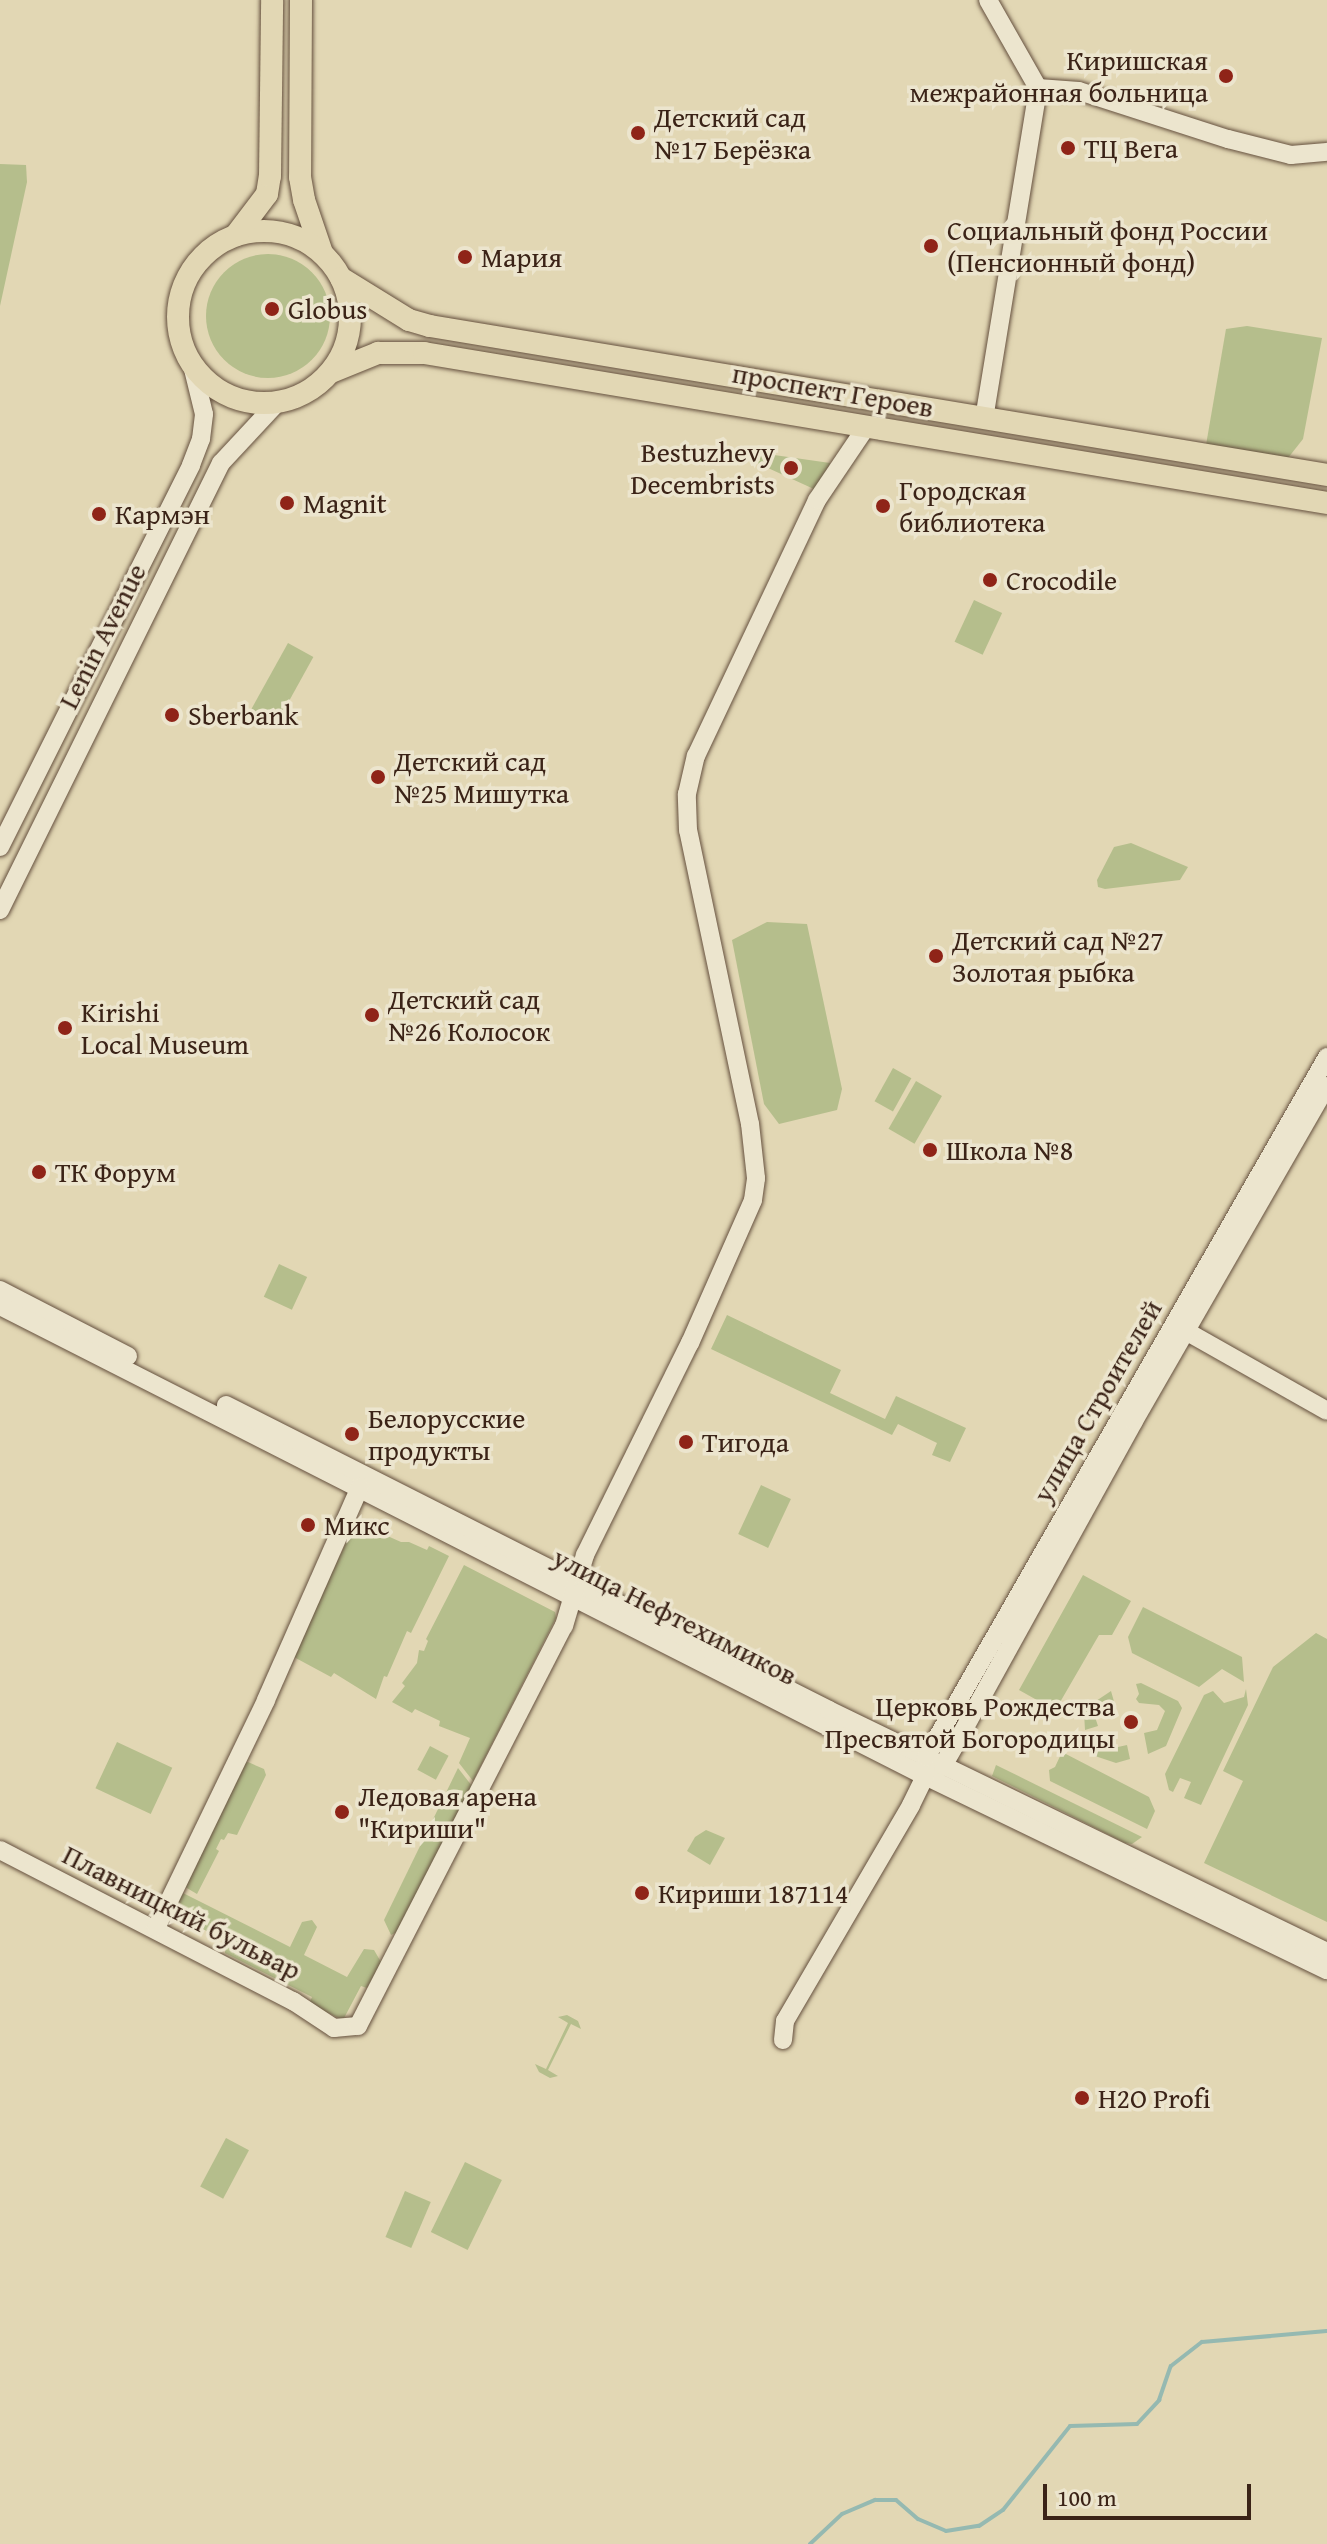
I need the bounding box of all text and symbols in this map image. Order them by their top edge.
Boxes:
place label: Киришская межрайонная больница [909,43,1208,109]
marker: Киришская межрайонная больница [1215,65,1237,87]
place label: Детский сад №17 Берёзка [654,100,811,166]
marker: Детский сад №17 Берёзка [629,124,647,142]
place label: ТЦ Вега [1084,131,1178,165]
marker: ТЦ Вега [1059,139,1077,157]
place label: Социальный фонд России (Пенсионный фонд) [947,213,1268,279]
marker: Социальный фонд России (Пенсионный фонд) [922,237,940,255]
place label: Мария [481,240,562,274]
marker: Мария [456,248,474,266]
place label: Globus [288,292,367,326]
marker: Globus [263,300,281,318]
street label: проспект Героев [730,356,936,424]
place label: Bestuzhevy Decembrists [630,435,775,501]
marker: Bestuzhevy Decembrists [782,459,800,477]
place label: Городская библиотека [899,473,1045,539]
place label: Magnit [303,486,387,520]
marker: Magnit [278,494,296,512]
place label: Кармэн [115,497,210,531]
marker: Городская библиотека [874,497,892,515]
marker: Кармэн [90,505,108,523]
street label: Lenin Avenue [51,558,153,714]
place label: Crocodile [1006,563,1117,597]
marker: Crocodile [981,571,999,589]
place label: Sberbank [188,698,299,732]
marker: Sberbank [163,706,181,724]
place label: Детский сад №25 Мишутка [394,744,569,810]
marker: Детский сад №25 Мишутка [369,768,387,786]
place label: Детский сад №27 Золотая рыбка [952,923,1164,989]
marker: Детский сад №27 Золотая рыбка [927,947,945,965]
place label: Детский сад №26 Колосок [388,982,550,1048]
place label: Kirishi Local Museum [81,995,249,1061]
marker: Детский сад №26 Колосок [363,1006,381,1024]
marker: Kirishi Local Museum [56,1019,74,1037]
place label: Школа №8 [946,1133,1073,1167]
marker: Школа №8 [921,1141,939,1159]
place label: ТК Форум [55,1155,176,1189]
marker: ТК Форум [30,1163,48,1181]
street label: улица Строителей [1025,1294,1169,1508]
place label: Белорусские продукты [368,1401,525,1467]
marker: Белорусские продукты [343,1425,361,1443]
place label: Тигода [702,1425,789,1459]
marker: Тигода [677,1433,695,1451]
place label: Микс [324,1508,390,1542]
marker: Микс [299,1516,317,1534]
street label: улица Нефтехимиков [547,1540,803,1692]
place label: Церковь Рождества Пресвятой Богородицы [825,1689,1115,1755]
marker: Церковь Рождества Пресвятой Богородицы [1122,1713,1140,1731]
place label: Ледовая арена "Кириши" [358,1779,537,1845]
marker: Ледовая арена "Кириши" [333,1803,351,1821]
street label: Плавницкий бульвар [57,1837,307,1987]
place label: Кириши 187114 [658,1876,849,1910]
marker: Кириши 187114 [633,1884,651,1902]
place label: H2O Profi [1098,2081,1211,2115]
marker: H2O Profi [1073,2089,1091,2107]
scale bar [1047,2468,1255,2518]
text: 100 m [1057,2480,1117,2515]

